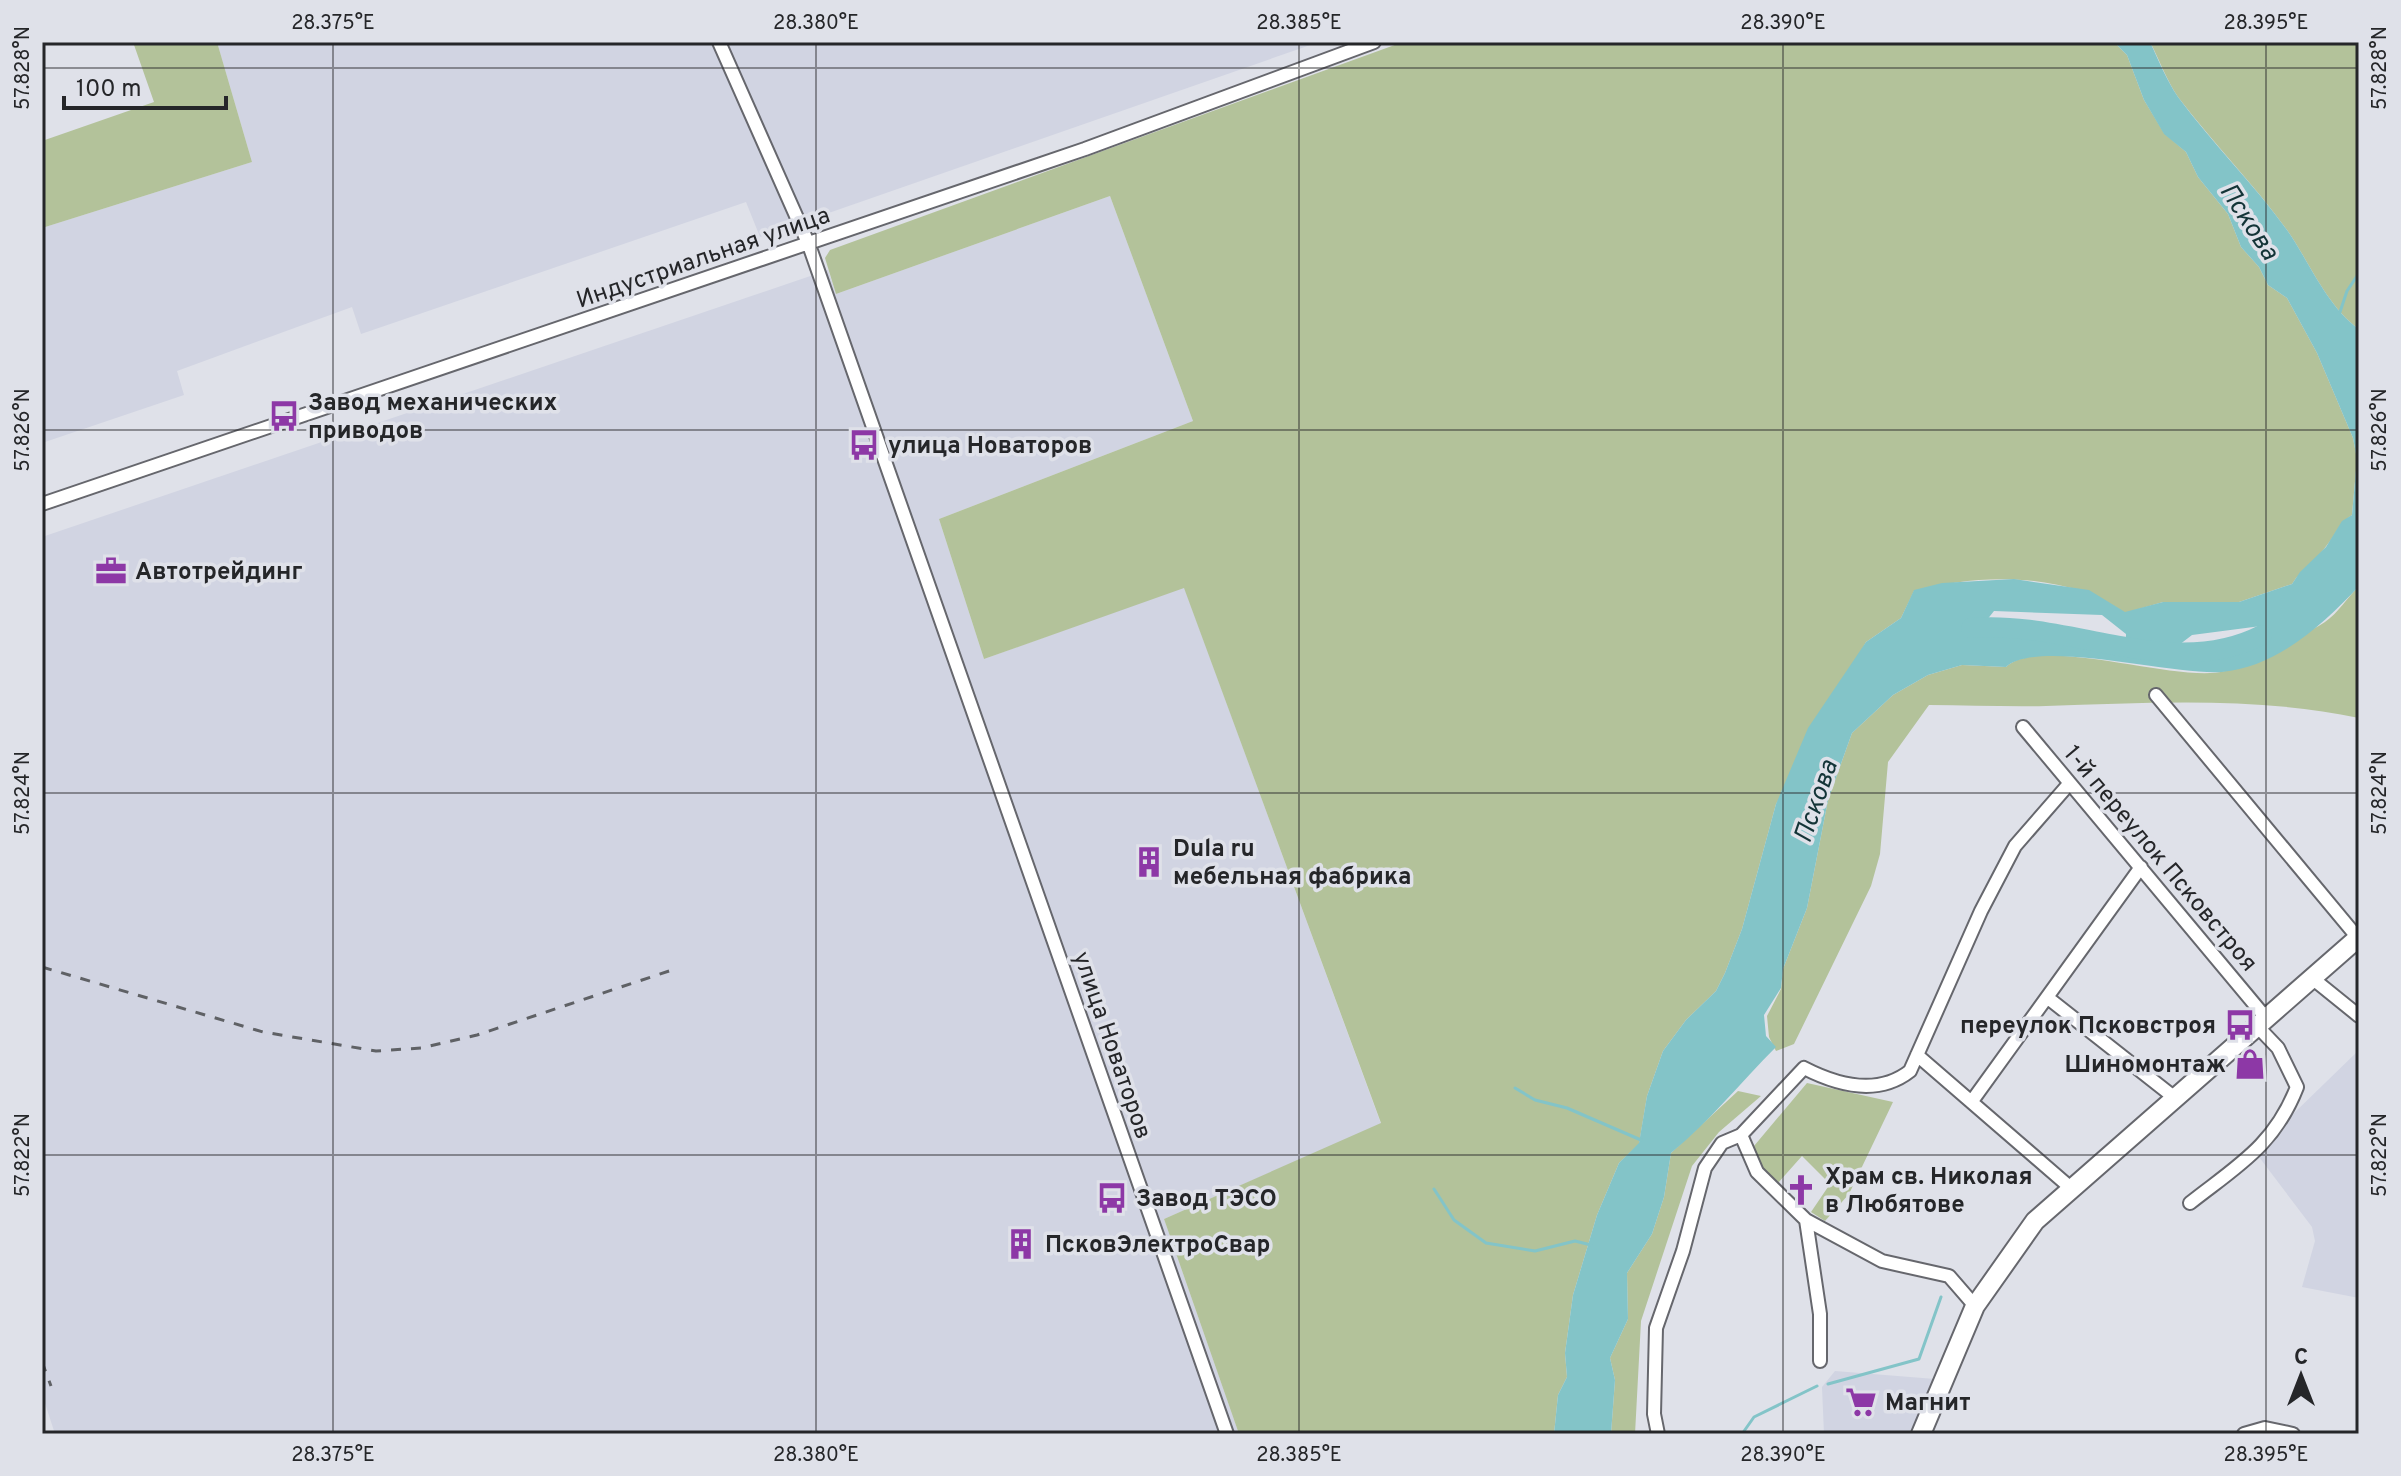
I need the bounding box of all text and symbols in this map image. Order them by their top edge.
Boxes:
text: 28.375°E [291,11,375,37]
text: 28.380°E [773,11,859,37]
text: 28.385°E [1256,11,1342,37]
text: 28.390°E [1740,11,1826,37]
text: 28.395°E [2223,11,2309,37]
text: 57.828°N [11,26,37,110]
text: 57.828°N [2368,26,2394,110]
scale bar [64,60,226,110]
text: 100 m [76,75,142,105]
water label: Пскова [2211,178,2285,268]
street label: Индустриальная улица [573,201,834,316]
text: 57.826°N [11,388,37,472]
text: 57.826°N [2368,388,2394,472]
place label: Завод механических приводов [308,389,558,447]
bus stop icon: Завод механических приводов [267,399,301,433]
bus stop icon: улица Новаторов [847,428,881,462]
place label: улица Новаторов [888,432,1092,462]
office icon: Автотрейдинг [94,554,128,588]
place label: Автотрейдинг [135,558,302,588]
street label: 1-й переулок Псковстроя [2056,740,2263,979]
text: 57.824°N [11,751,37,835]
text: 57.824°N [2368,751,2394,835]
water label: Пскова [1788,755,1847,848]
place label: Dula ru мебельная фабрика [1173,835,1411,893]
building icon: Dula ru мебельная фабрика [1132,845,1166,879]
street label: улица Новаторов [1065,948,1157,1143]
bus stop icon: переулок Псковстроя [2223,1008,2257,1042]
place label: переулок Псковстроя [1960,1012,2216,1042]
shop icon: Шиномонтаж [2233,1047,2267,1081]
place label: Шиномонтаж [2064,1051,2226,1081]
text: 57.822°N [11,1113,37,1197]
text: 57.822°N [2368,1113,2394,1197]
place label: Храм св. Николая в Любятове [1825,1163,2033,1221]
church icon: Храм св. Николая в Любятове [1784,1173,1818,1207]
bus stop icon: Завод ТЭСО [1095,1181,1129,1215]
place label: Завод ТЭСО [1136,1185,1277,1215]
building icon: ПсковЭлектроСвар [1004,1227,1038,1261]
place label: ПсковЭлектроСвар [1045,1231,1270,1261]
north arrow [2261,1336,2341,1416]
text: С [2294,1345,2308,1372]
supermarket icon: Магнит [1844,1385,1878,1419]
place label: Магнит [1885,1389,1971,1419]
text: 28.375°E [291,1443,375,1469]
text: 28.380°E [773,1443,859,1469]
text: 28.385°E [1256,1443,1342,1469]
text: 28.390°E [1740,1443,1826,1469]
text: 28.395°E [2223,1443,2309,1469]

